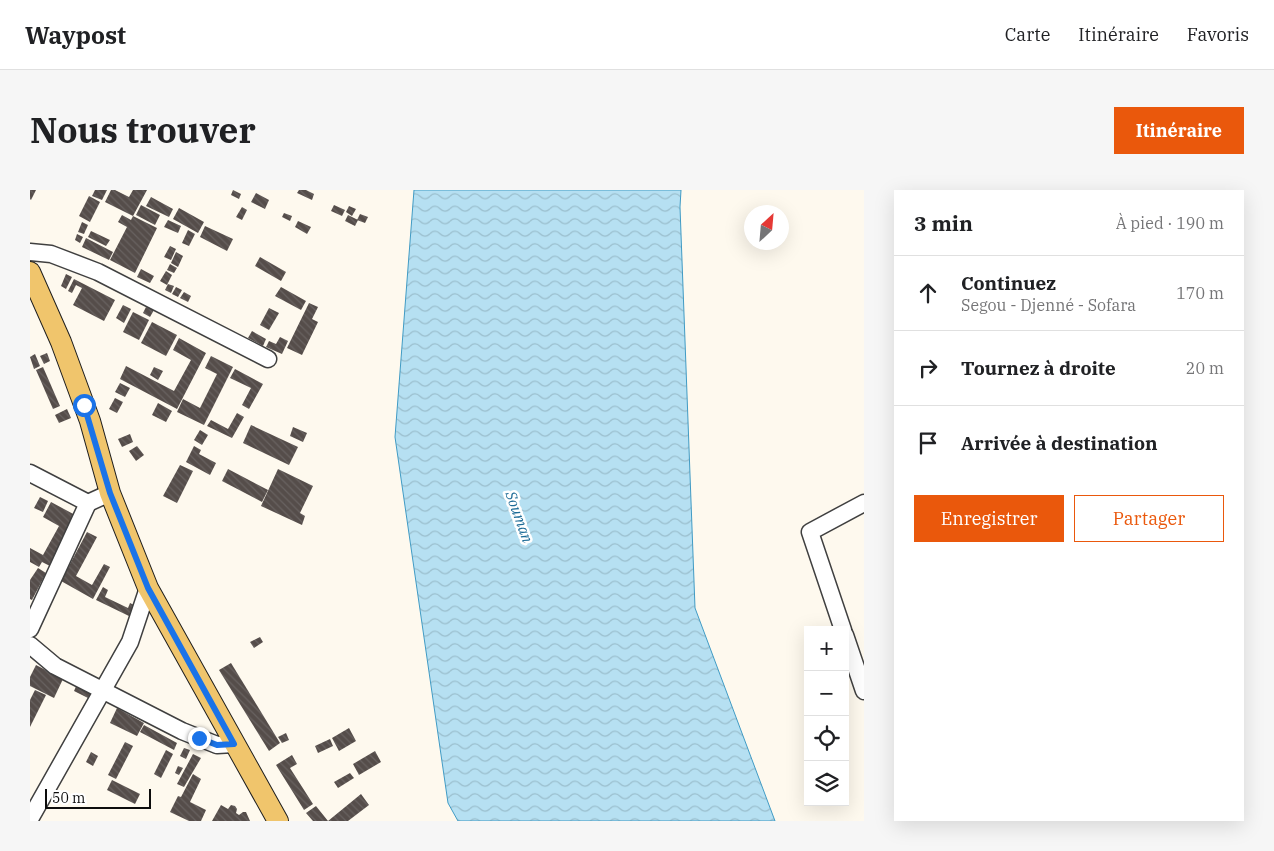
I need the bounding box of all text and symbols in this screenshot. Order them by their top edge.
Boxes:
text: Waypost [25,19,126,51]
text: Carte [1005,23,1050,46]
text: Itinéraire [1078,23,1159,46]
text: Favoris [1187,23,1249,46]
text: Nous trouver [30,107,256,153]
button: Itinéraire [1114,107,1244,154]
north arrow [744,205,789,250]
text: 3 min [914,209,973,237]
text: À pied · 190 m [1116,213,1224,233]
text: Continuez [961,271,1056,295]
icon: ahead [914,279,942,307]
text: 170 m [1176,283,1224,303]
text: Segou - Djenné - Sofara [961,295,1136,315]
icon: right [914,354,942,382]
text: Tournez à droite [961,356,1116,380]
text: 20 m [1186,358,1224,378]
route start [73,394,96,417]
icon: arrive [914,429,942,457]
text: Arrivée à destination [961,431,1158,455]
water label: Souman [501,487,538,546]
button: Enregistrer [914,495,1064,542]
button: Partager [1074,495,1224,542]
map controls [804,626,849,806]
button: + [804,626,849,671]
button: − [804,671,849,716]
button: locate [804,716,849,761]
route end [188,727,211,750]
button: layers [804,761,849,806]
scale bar [45,786,151,809]
text: 50 m [52,789,85,807]

